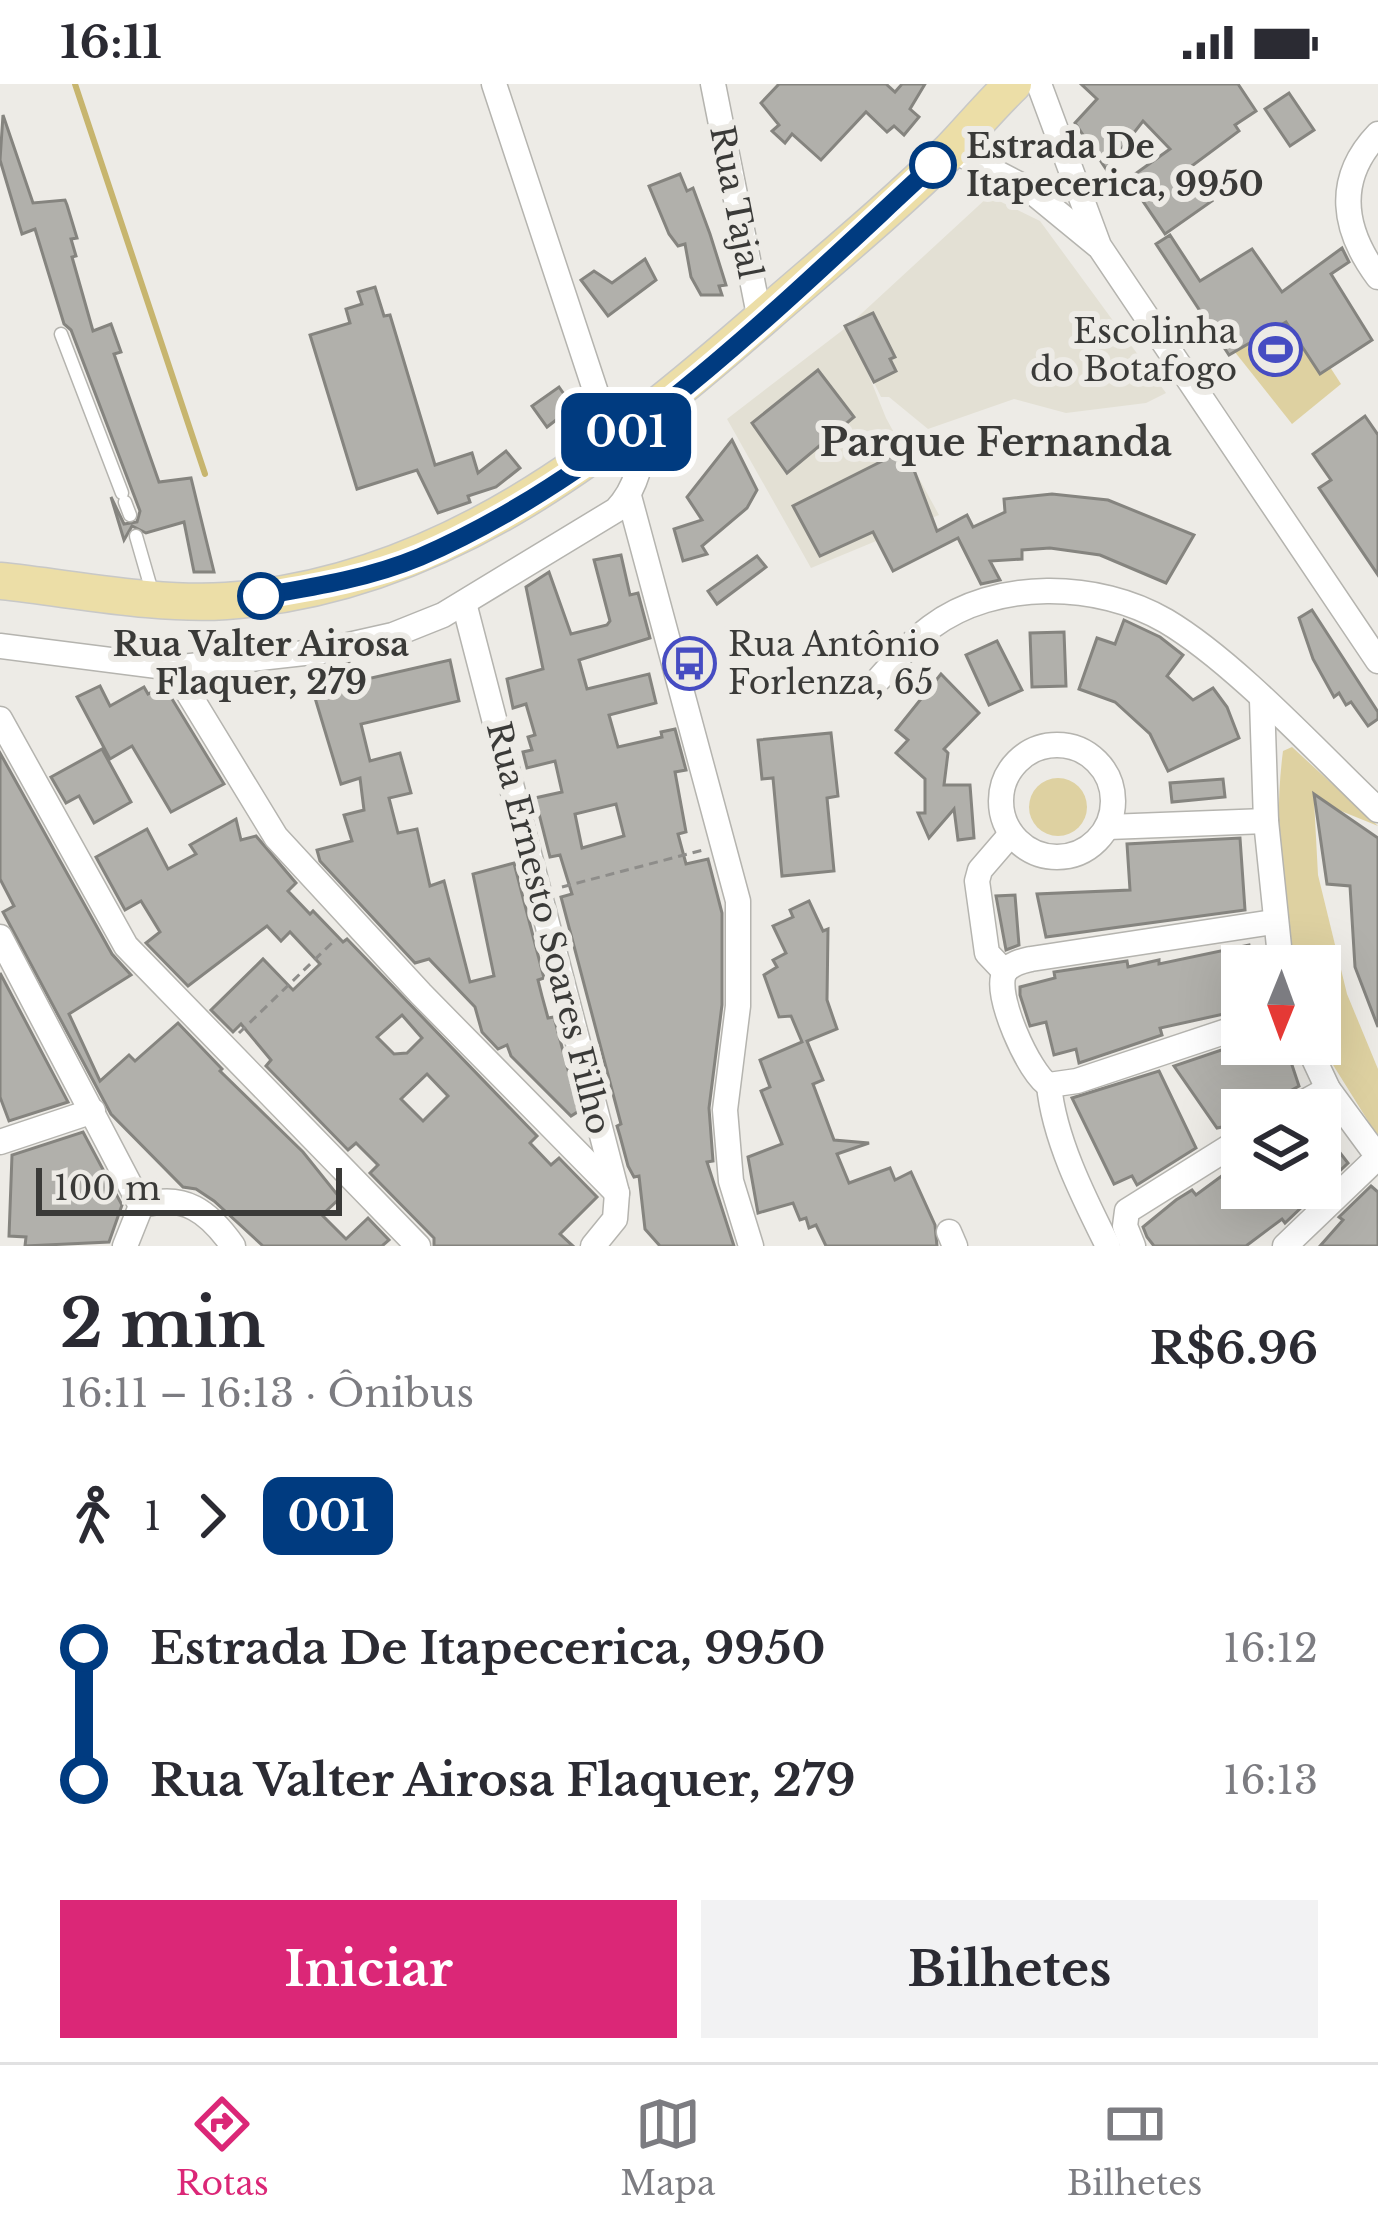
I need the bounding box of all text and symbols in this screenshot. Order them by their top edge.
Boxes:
text: 16:11 [60,14,162,70]
street label: Rua Tajal [701,122,771,282]
place label: Estrada De Itapecerica, 9950 [966,126,1264,205]
marker: Estrada De Itapecerica, 9950 [911,143,955,187]
place label: Escolinha do Botafogo [1030,311,1238,390]
sports icon: Escolinha do Botafogo [1248,322,1304,378]
line badge: 001 [557,393,695,471]
text: 001 [585,406,667,458]
district label: Parque Fernanda [820,418,1172,467]
marker: Rua Valter Airosa Flaquer, 279 [239,574,283,618]
place label: Rua Valter Airosa Flaquer, 279 [113,624,409,703]
place label: Rua Antônio Forlenza, 65 [728,624,940,703]
bus stop icon: Rua Antônio Forlenza, 65 [661,635,717,691]
street label: Rua Ernesto Soares Filho [478,718,620,1138]
north arrow [1221,945,1341,1065]
map controls [1221,945,1341,1209]
button: layers [1221,1089,1341,1209]
scale bar [36,1162,342,1215]
text: 100 m [54,1168,161,1209]
text: 2 min [60,1283,265,1365]
text: R$6.96 [1150,1320,1318,1376]
text: 16:11 – 16:13 · Ônibus [60,1369,474,1418]
icon: walk [60,1483,126,1549]
icon: forward [179,1483,245,1549]
text: 001 [287,1490,369,1542]
text: 1 [144,1492,161,1541]
text: Estrada De Itapecerica, 9950 [150,1620,825,1676]
text: 16:12 [1223,1624,1318,1673]
text: Rua Valter Airosa Flaquer, 279 [150,1752,856,1808]
text: 16:13 [1223,1756,1318,1805]
button: Iniciar [60,1900,677,2038]
button: Bilhetes [701,1900,1318,2038]
tab: Rotas [176,2091,269,2204]
tab: Mapa [620,2091,715,2204]
tab: Bilhetes [1067,2091,1202,2204]

